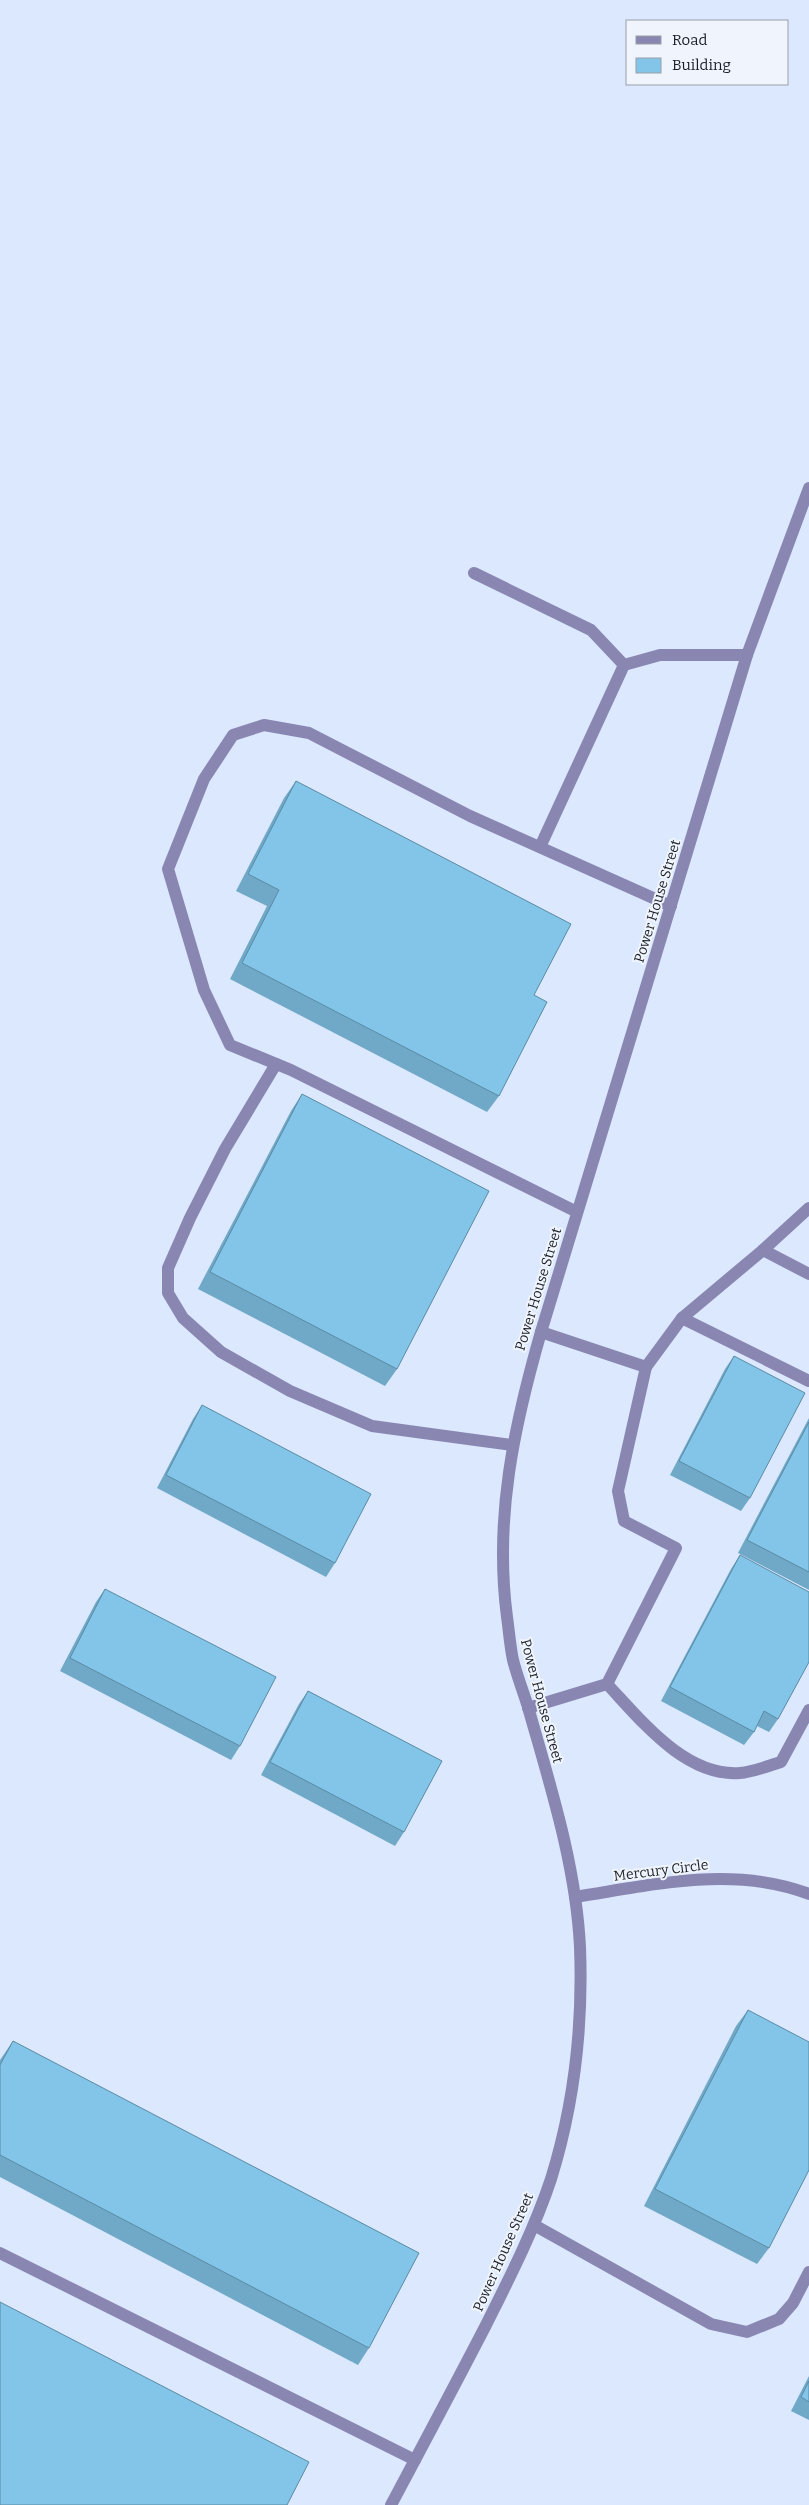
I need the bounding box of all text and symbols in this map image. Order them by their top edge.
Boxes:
legend [626,20,789,85]
text: Road [672,31,707,49]
text: Building [672,56,731,74]
street label: Power House Street [631,838,684,965]
street label: Power House Street [512,1226,565,1353]
street label: Power House Street [517,1637,566,1765]
street label: Mercury Circle [613,1856,709,1885]
street label: Power House Street [470,2190,537,2314]

